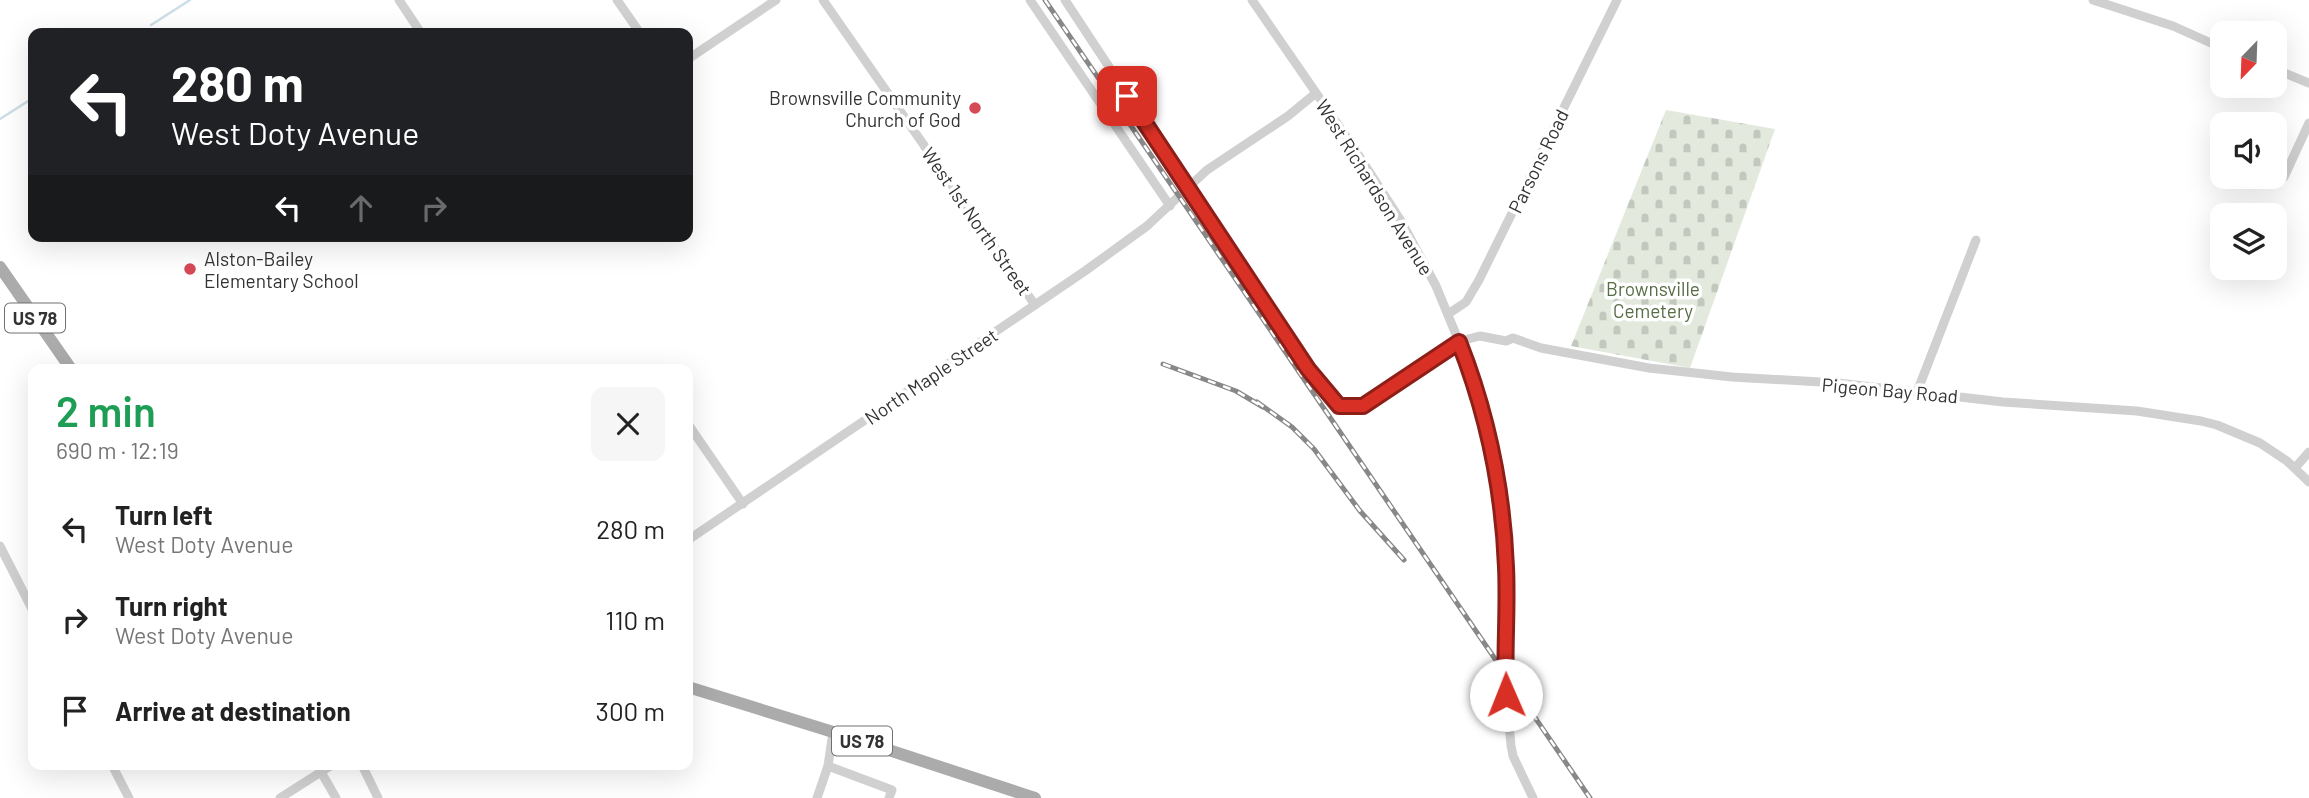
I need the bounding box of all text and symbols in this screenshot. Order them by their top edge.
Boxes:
north arrow [2210,21,2287,98]
map controls [2210,21,2287,280]
text: 280 m [171,53,304,112]
icon: left [56,56,147,147]
pin [1097,66,1157,126]
icon: arrive [1108,77,1146,115]
place label: Brownsville Community Church of God [769,86,961,131]
street label: West Richardson Avenue [1311,95,1439,279]
marker: Brownsville Community Church of God [967,100,983,116]
street label: Parsons Road [1503,105,1573,217]
button: sound [2210,112,2287,189]
text: West Doty Avenue [171,113,419,151]
street label: West 1st North Street [917,143,1037,299]
icon: left [269,189,307,227]
icon: ahead [342,189,380,227]
icon: right [415,189,453,227]
button: layers [2210,203,2287,280]
place label: Alston-Bailey Elementary School [204,247,359,292]
marker: Alston-Bailey Elementary School [182,261,198,277]
park label: Brownsville Cemetery [1606,277,1700,322]
road number: US 78 [5,304,65,332]
street label: North Maple Street [860,323,1002,429]
street label: Pigeon Bay Road [1821,373,1959,407]
text: 2 min [56,385,156,435]
button: close [591,387,665,461]
text: 690 m · 12:19 [56,436,179,464]
text: Turn left [115,499,213,530]
icon: left [56,510,94,548]
text: 280 m [596,513,665,544]
text: West Doty Avenue [115,530,293,558]
text: Turn right [115,590,228,621]
icon: right [56,601,94,639]
text: 110 m [605,604,665,635]
text: West Doty Avenue [115,621,293,649]
position arrow [1469,658,1543,732]
icon: arrive [56,692,94,730]
text: Arrive at destination [115,695,351,726]
text: 300 m [596,695,665,726]
road number: US 78 [832,726,892,756]

